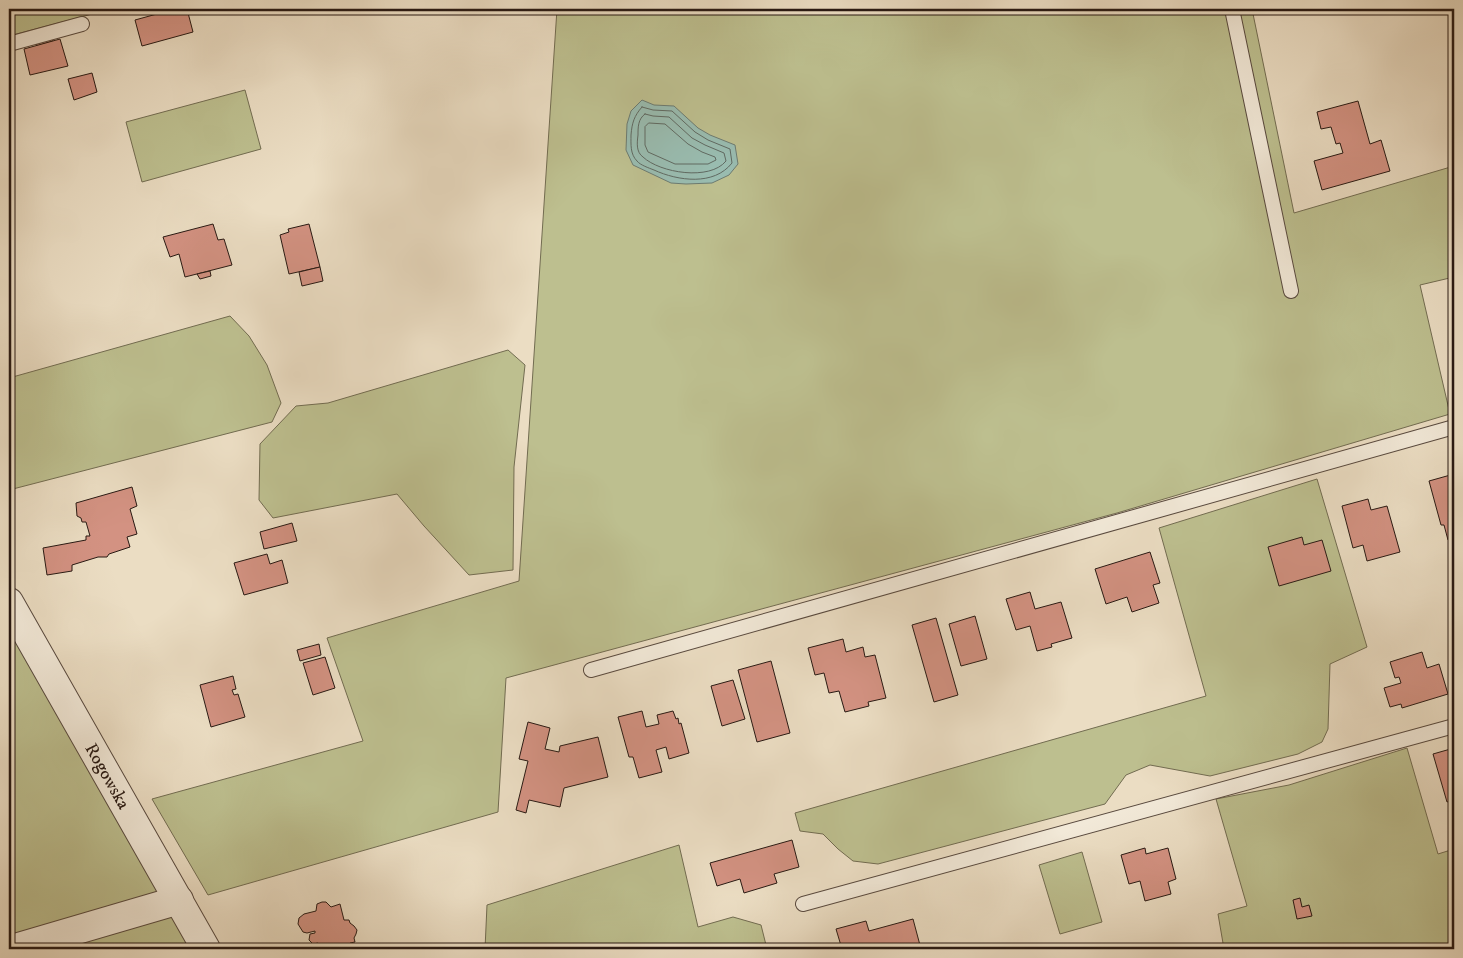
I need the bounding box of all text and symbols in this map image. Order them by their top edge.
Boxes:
street label: Rogowska [79,740,134,814]

